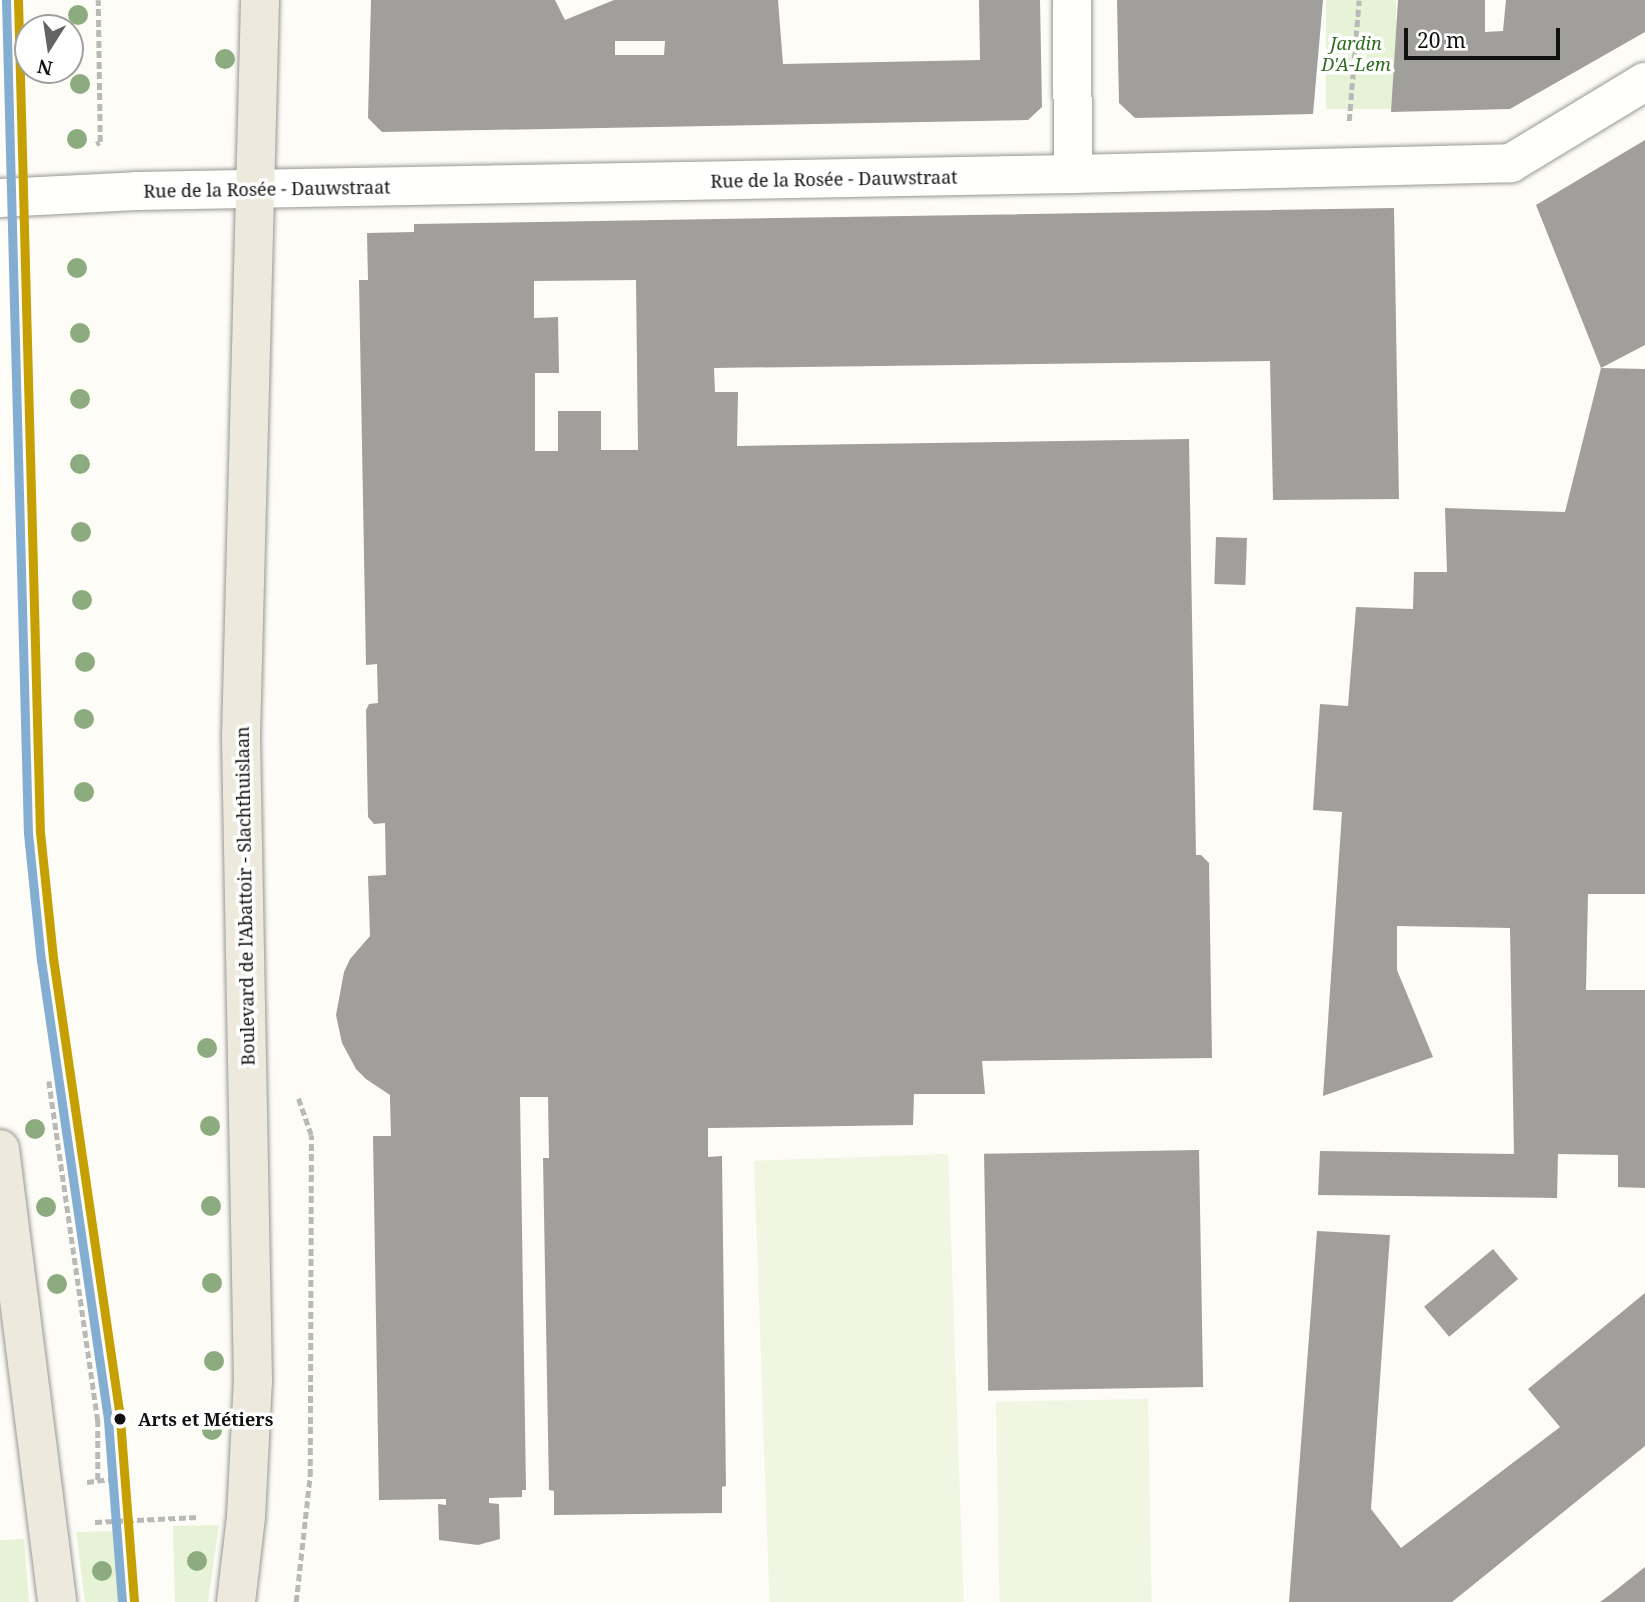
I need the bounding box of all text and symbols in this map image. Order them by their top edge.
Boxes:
north arrow [14,14,84,84]
scale bar [1407,14,1563,58]
text: 20 m [1417,26,1466,54]
park label: Jardin D'A-Lem [1321,33,1391,76]
text: N [35,53,55,82]
street label: Rue de la Rosée - Dauwstraat [710,166,958,192]
street label: Rue de la Rosée - Dauwstraat [143,176,391,202]
street label: Boulevard de l'Abattoir - Slachthuislaan [231,726,259,1066]
marker: Arts et Métiers [109,1408,131,1430]
place label: Arts et Métiers [138,1408,273,1430]

